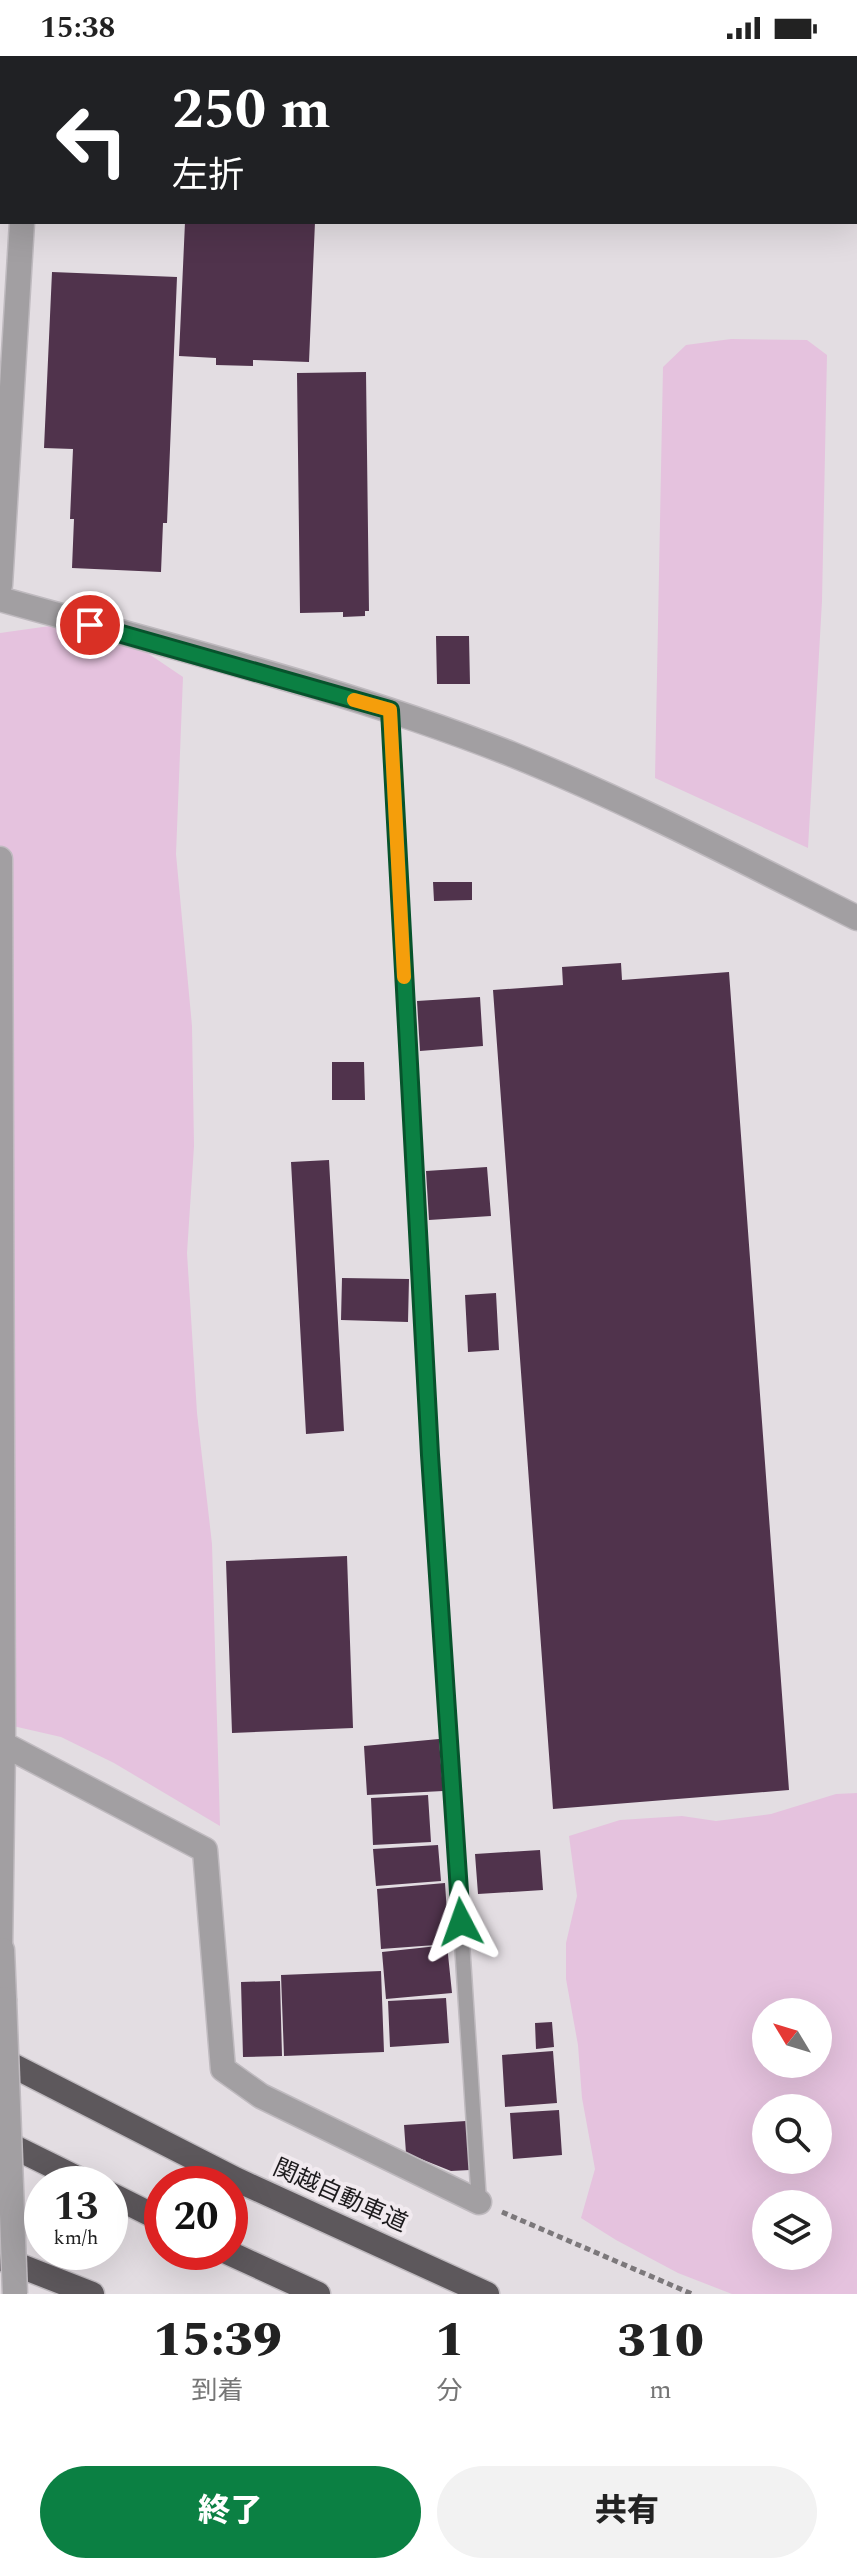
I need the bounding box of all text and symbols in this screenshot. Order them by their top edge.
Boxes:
text: 15:38 [40,5,115,51]
text: 250 m [172,68,331,153]
icon: left [40,88,144,192]
text: 左折 [172,149,244,204]
pin [56,591,124,659]
icon: arrive [68,603,112,647]
position arrow [419,1880,503,1964]
north arrow [752,1998,832,2078]
map controls [752,1998,832,2270]
button: search [752,2094,832,2174]
street label: 関越自動車道 [267,2150,413,2242]
speed limit sign: 20 [144,2166,248,2270]
text: 13 [54,2177,98,2238]
button: layers [752,2190,832,2270]
text: km/h [54,2223,99,2253]
text: 15:39 [153,2304,282,2377]
text: 1 [435,2304,464,2377]
text: 310 [617,2305,704,2378]
text: m [649,2370,672,2410]
text: 到着 [192,2371,244,2411]
text: 分 [437,2371,463,2411]
button: 終了 [40,2466,421,2558]
button: 共有 [437,2466,817,2558]

